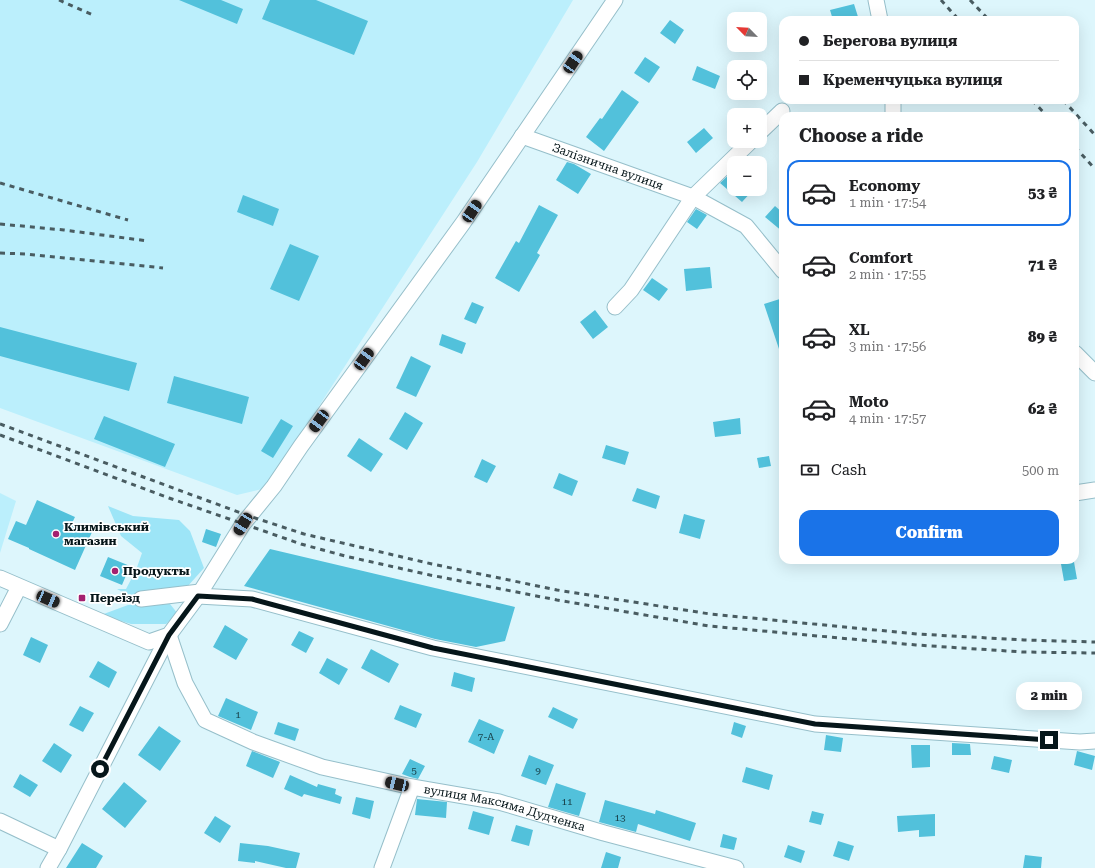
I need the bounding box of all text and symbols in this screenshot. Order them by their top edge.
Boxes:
north arrow [727,12,767,52]
map controls [727,12,767,196]
text: Берегова вулиця [823,32,957,50]
car [561,49,585,75]
button: locate [727,60,767,100]
text: Кременчуцька вулиця [823,71,1002,89]
button: + [727,108,767,148]
text: Choose a ride [799,125,923,146]
street label: Залізнична вулиця [550,140,665,193]
button: − [727,156,767,196]
icon: car [801,175,837,211]
text: Economy [849,177,920,195]
text: 53 ₴ [1028,184,1057,202]
text: 1 min · 17:54 [849,195,926,210]
car [460,198,484,224]
icon: car [801,247,837,283]
text: Comfort [849,249,913,267]
text: 71 ₴ [1028,256,1057,274]
text: 2 min · 17:55 [849,267,926,282]
icon: car [801,319,837,355]
text: XL [849,321,870,339]
text: 89 ₴ [1028,328,1057,346]
text: 3 min · 17:56 [849,339,926,354]
car [352,346,376,372]
icon: car [801,391,837,427]
text: Moto [849,393,889,411]
text: 62 ₴ [1028,400,1057,418]
car [307,408,331,434]
text: 4 min · 17:57 [849,411,926,426]
icon: cash [799,459,821,481]
text: Cash [831,461,867,479]
text: 500 m [1022,463,1059,478]
button: Confirm [799,510,1059,556]
car [232,511,254,537]
place label: Климівський магазин [64,520,149,548]
marker: Климівський магазин [51,529,61,539]
place label: Продукты [123,564,190,578]
marker: Продукты [110,566,120,576]
car [35,589,61,609]
place label: Переїзд [90,591,140,605]
marker: Переїзд [77,593,87,603]
callout: 2 min [1016,682,1082,710]
text: 2 min [1031,688,1067,703]
house number: 1 [235,709,241,720]
house number: 7-А [478,731,494,742]
route end [1040,731,1058,749]
route start [91,760,109,778]
house number: 5 [411,765,417,776]
house number: 9 [535,765,541,776]
car [384,775,410,793]
street label: вулиця Максима Дудченка [423,782,587,834]
house number: 11 [561,796,573,807]
house number: 13 [614,812,626,823]

